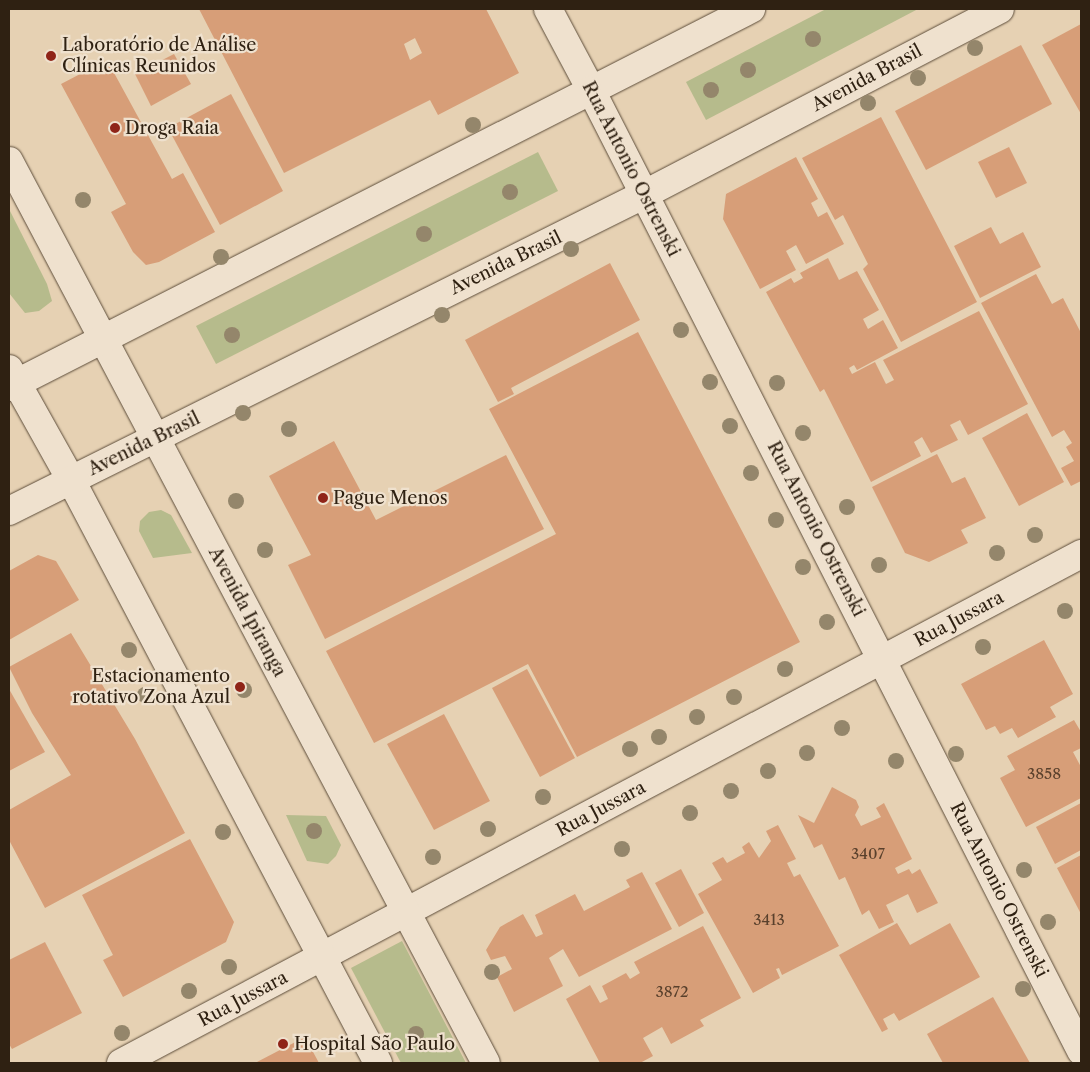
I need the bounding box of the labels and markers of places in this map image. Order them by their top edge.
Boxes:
place label: Laboratório de Análise Clínicas Reunidos [62,35,257,78]
marker: Laboratório de Análise Clínicas Reunidos [44,49,58,63]
place label: Droga Raia [125,117,219,139]
marker: Droga Raia [109,122,121,134]
place label: Pague Menos [333,487,448,509]
marker: Pague Menos [317,492,329,504]
place label: Estacionamento rotativo Zona Azul [71,666,230,709]
marker: Estacionamento rotativo Zona Azul [234,681,246,693]
place label: Hospital São Paulo [294,1033,455,1055]
marker: Hospital São Paulo [276,1037,290,1051]

